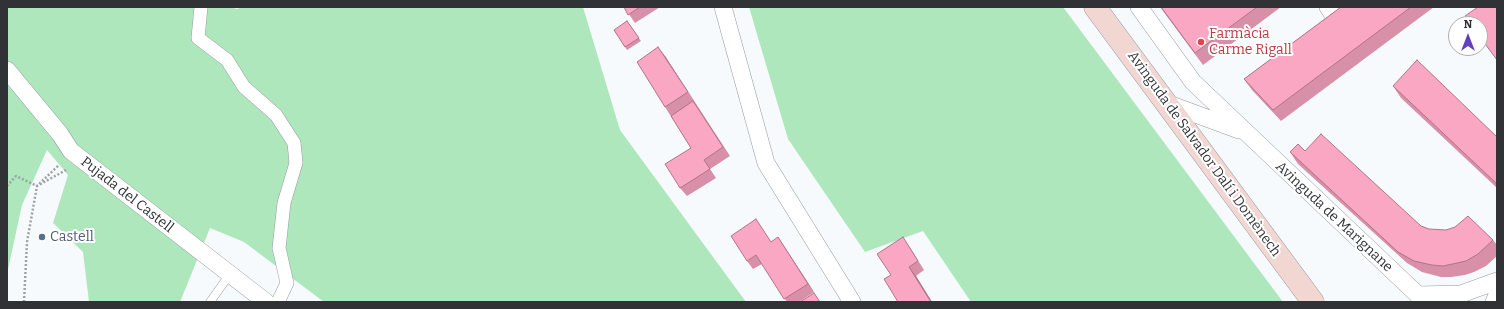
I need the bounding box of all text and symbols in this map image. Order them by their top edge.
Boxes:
north arrow [1448,16,1488,56]
text: N [1464,18,1472,31]
place label: Farmàcia Carme Rigall [1209,26,1292,58]
marker: Farmàcia Carme Rigall [1196,37,1206,47]
street label: Avinguda de Salvador Dalí i Domènech [1124,48,1284,260]
street label: Pujada del Castell [77,153,177,237]
street label: Avinguda de Marignane [1272,158,1396,276]
place label: Castell [50,229,94,245]
marker: Castell [37,232,47,242]

